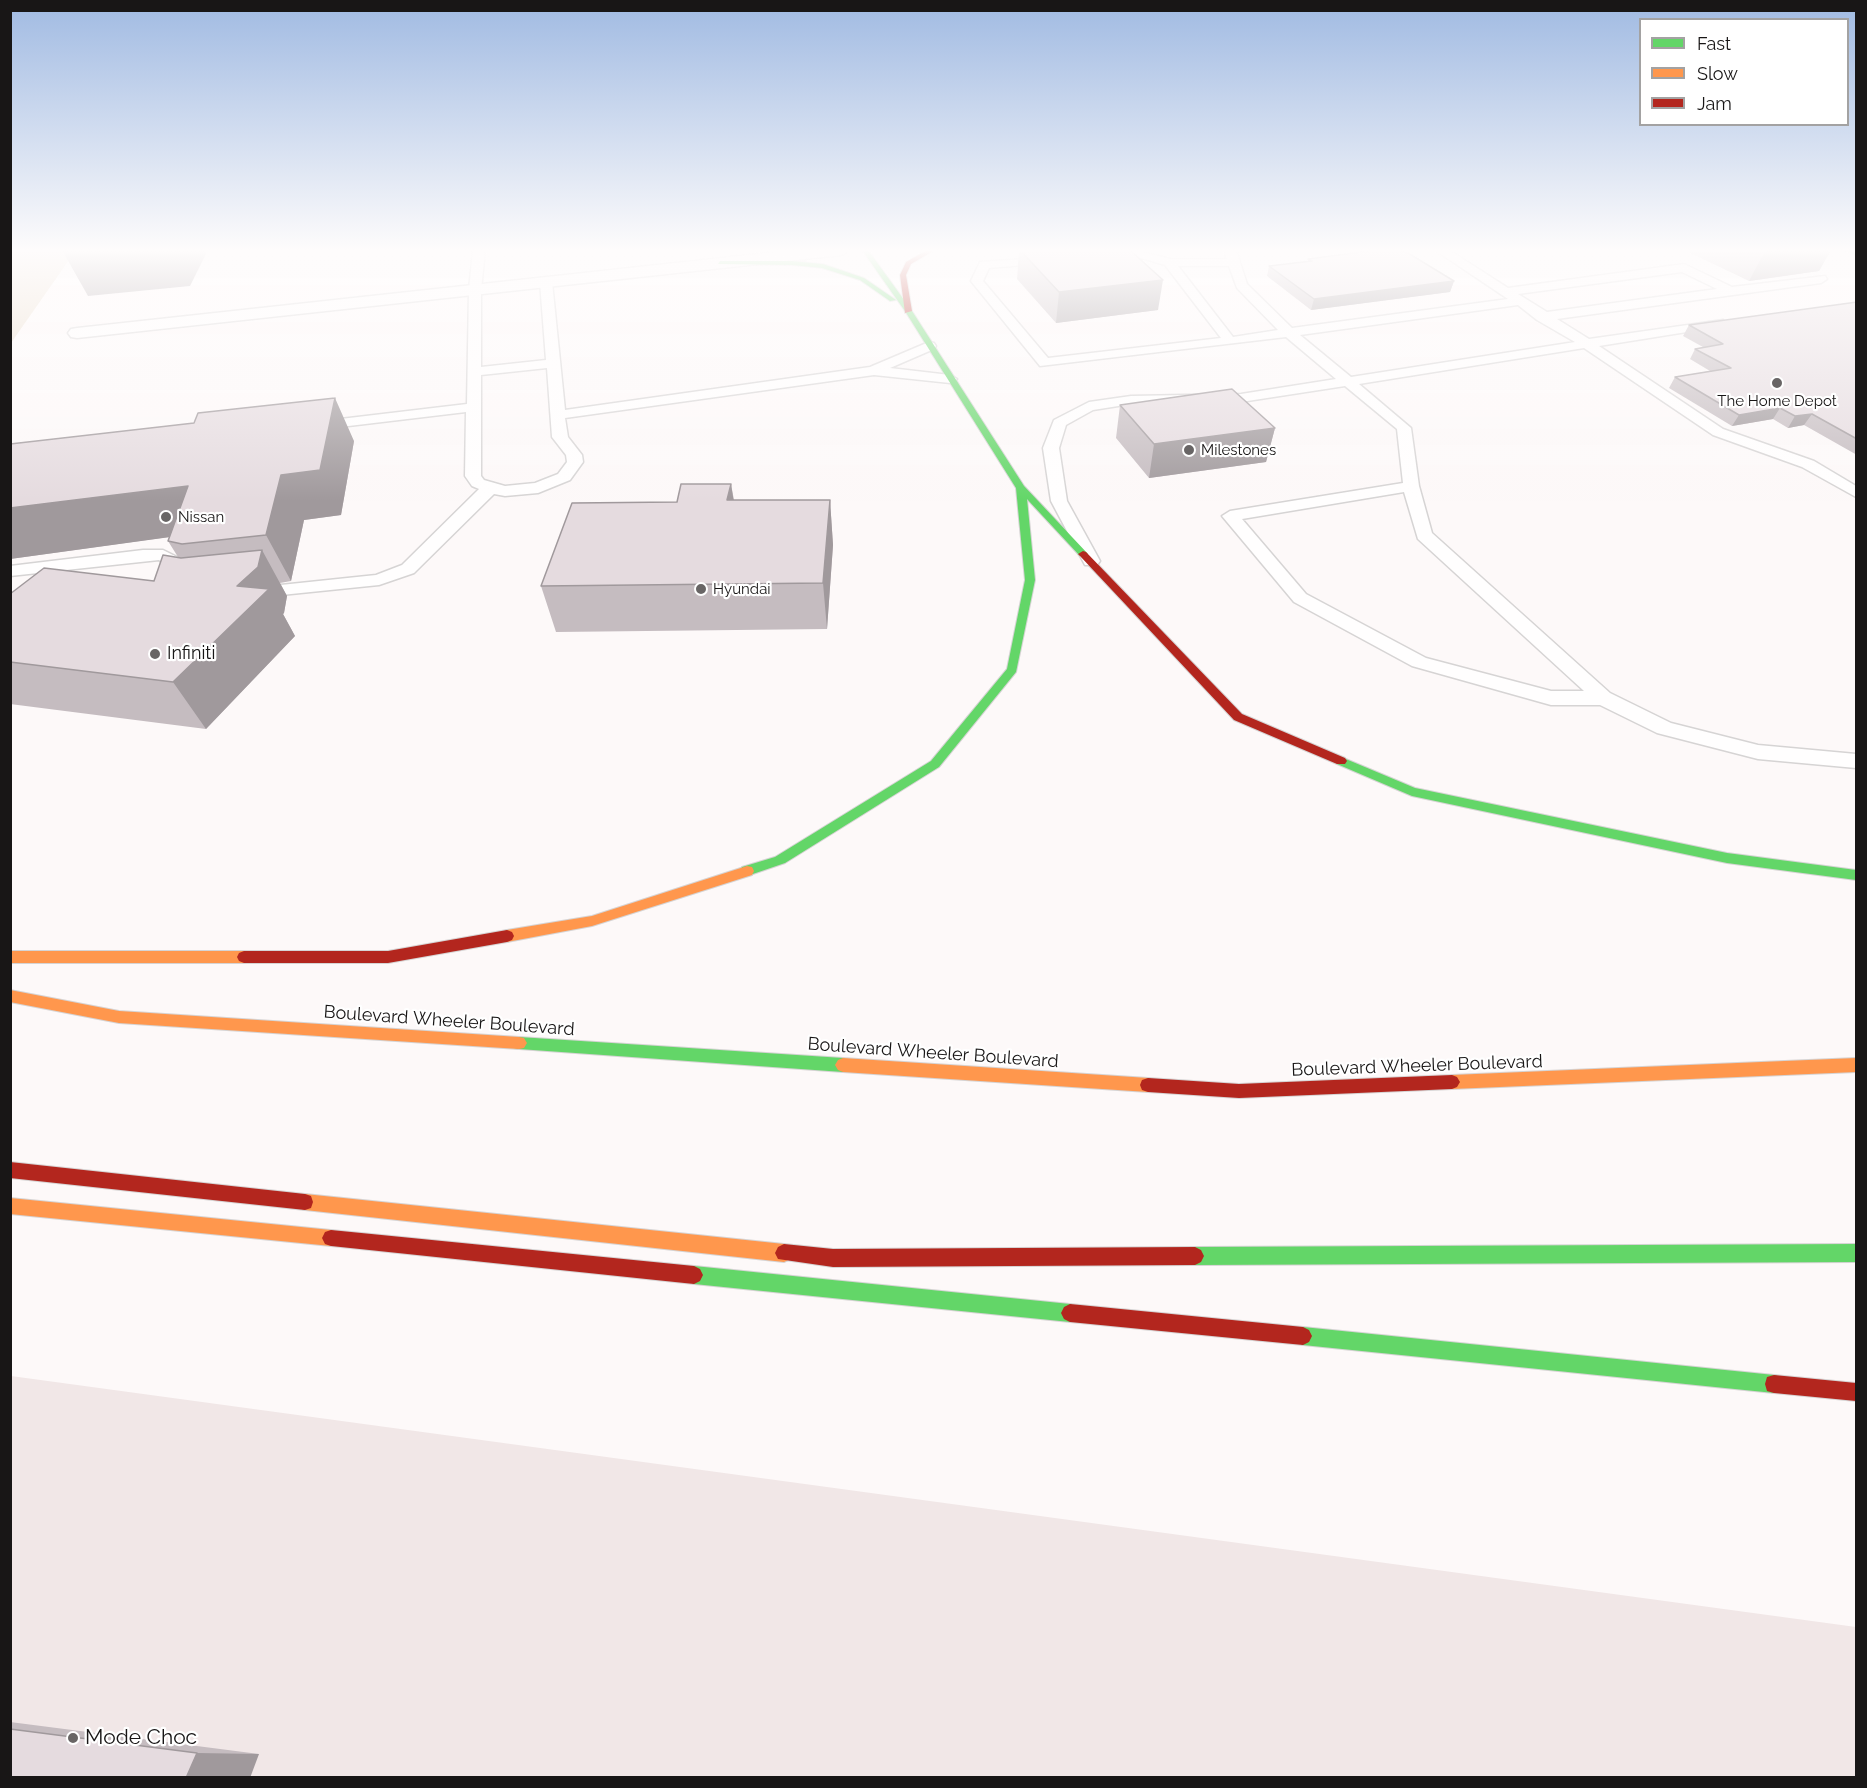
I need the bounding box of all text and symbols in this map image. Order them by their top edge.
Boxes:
legend [1639,18,1849,126]
text: Fast [1697,33,1731,54]
text: Slow [1697,63,1738,84]
text: Jam [1697,93,1732,114]
marker: The Home Depot [1770,376,1784,390]
place label: The Home Depot [1717,392,1837,410]
place label: Milestones [1201,441,1276,459]
marker: Milestones [1182,443,1196,457]
place label: Nissan [178,508,224,526]
marker: Nissan [159,510,173,524]
place label: Hyundai [713,580,771,598]
marker: Hyundai [694,582,708,596]
place label: Infiniti [167,643,215,665]
marker: Infiniti [148,647,162,661]
street label: Boulevard Wheeler Boulevard [323,1001,575,1041]
street label: Boulevard Wheeler Boulevard [807,1033,1059,1073]
street label: Boulevard Wheeler Boulevard [1291,1051,1543,1081]
place label: Mode Choc [85,1725,197,1751]
marker: Mode Choc [66,1731,80,1745]

